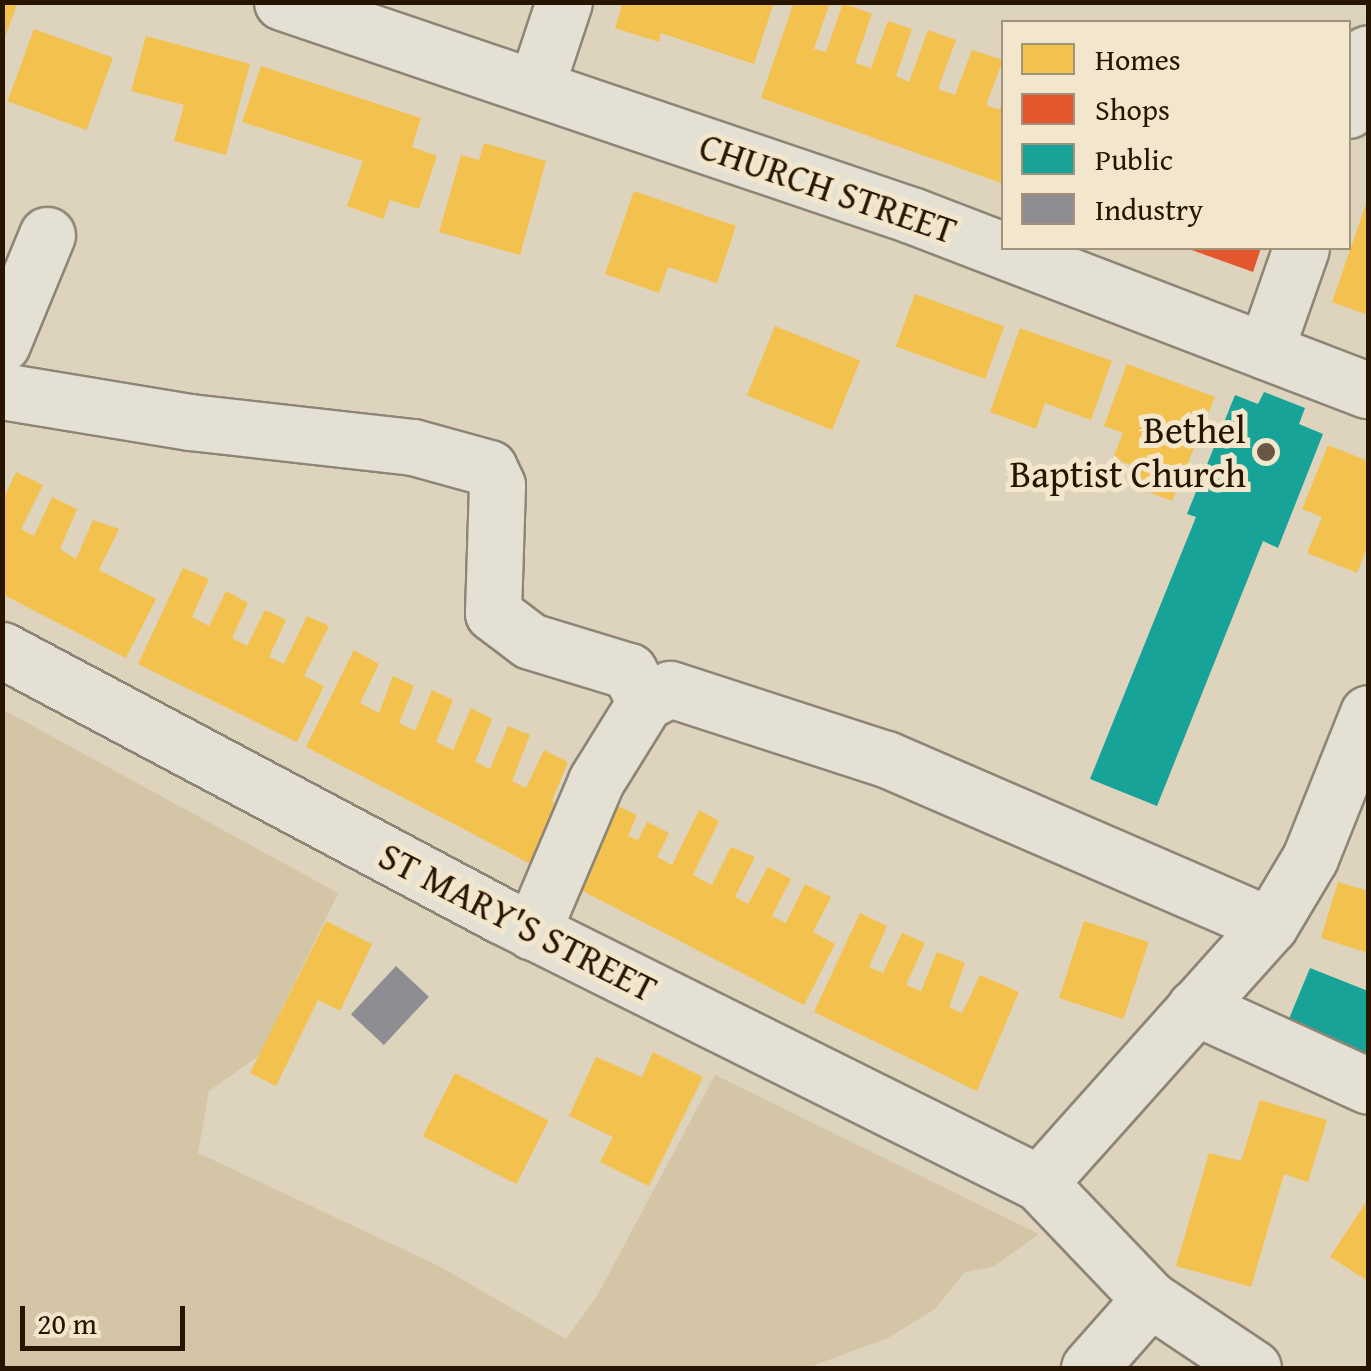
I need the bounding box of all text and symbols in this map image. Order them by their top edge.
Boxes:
legend [1001,20,1351,250]
text: Homes [1095,37,1181,81]
text: Shops [1095,87,1170,131]
street label: CHURCH STREET [694,123,962,253]
text: Public [1095,137,1173,181]
text: Industry [1095,187,1203,231]
place label: Bethel Baptist Church [1010,407,1246,496]
marker: Bethel Baptist Church [1255,441,1277,463]
street label: ST MARY'S STREET [372,832,664,1012]
scale bar [25,1286,190,1348]
text: 20 m [37,1301,97,1345]

